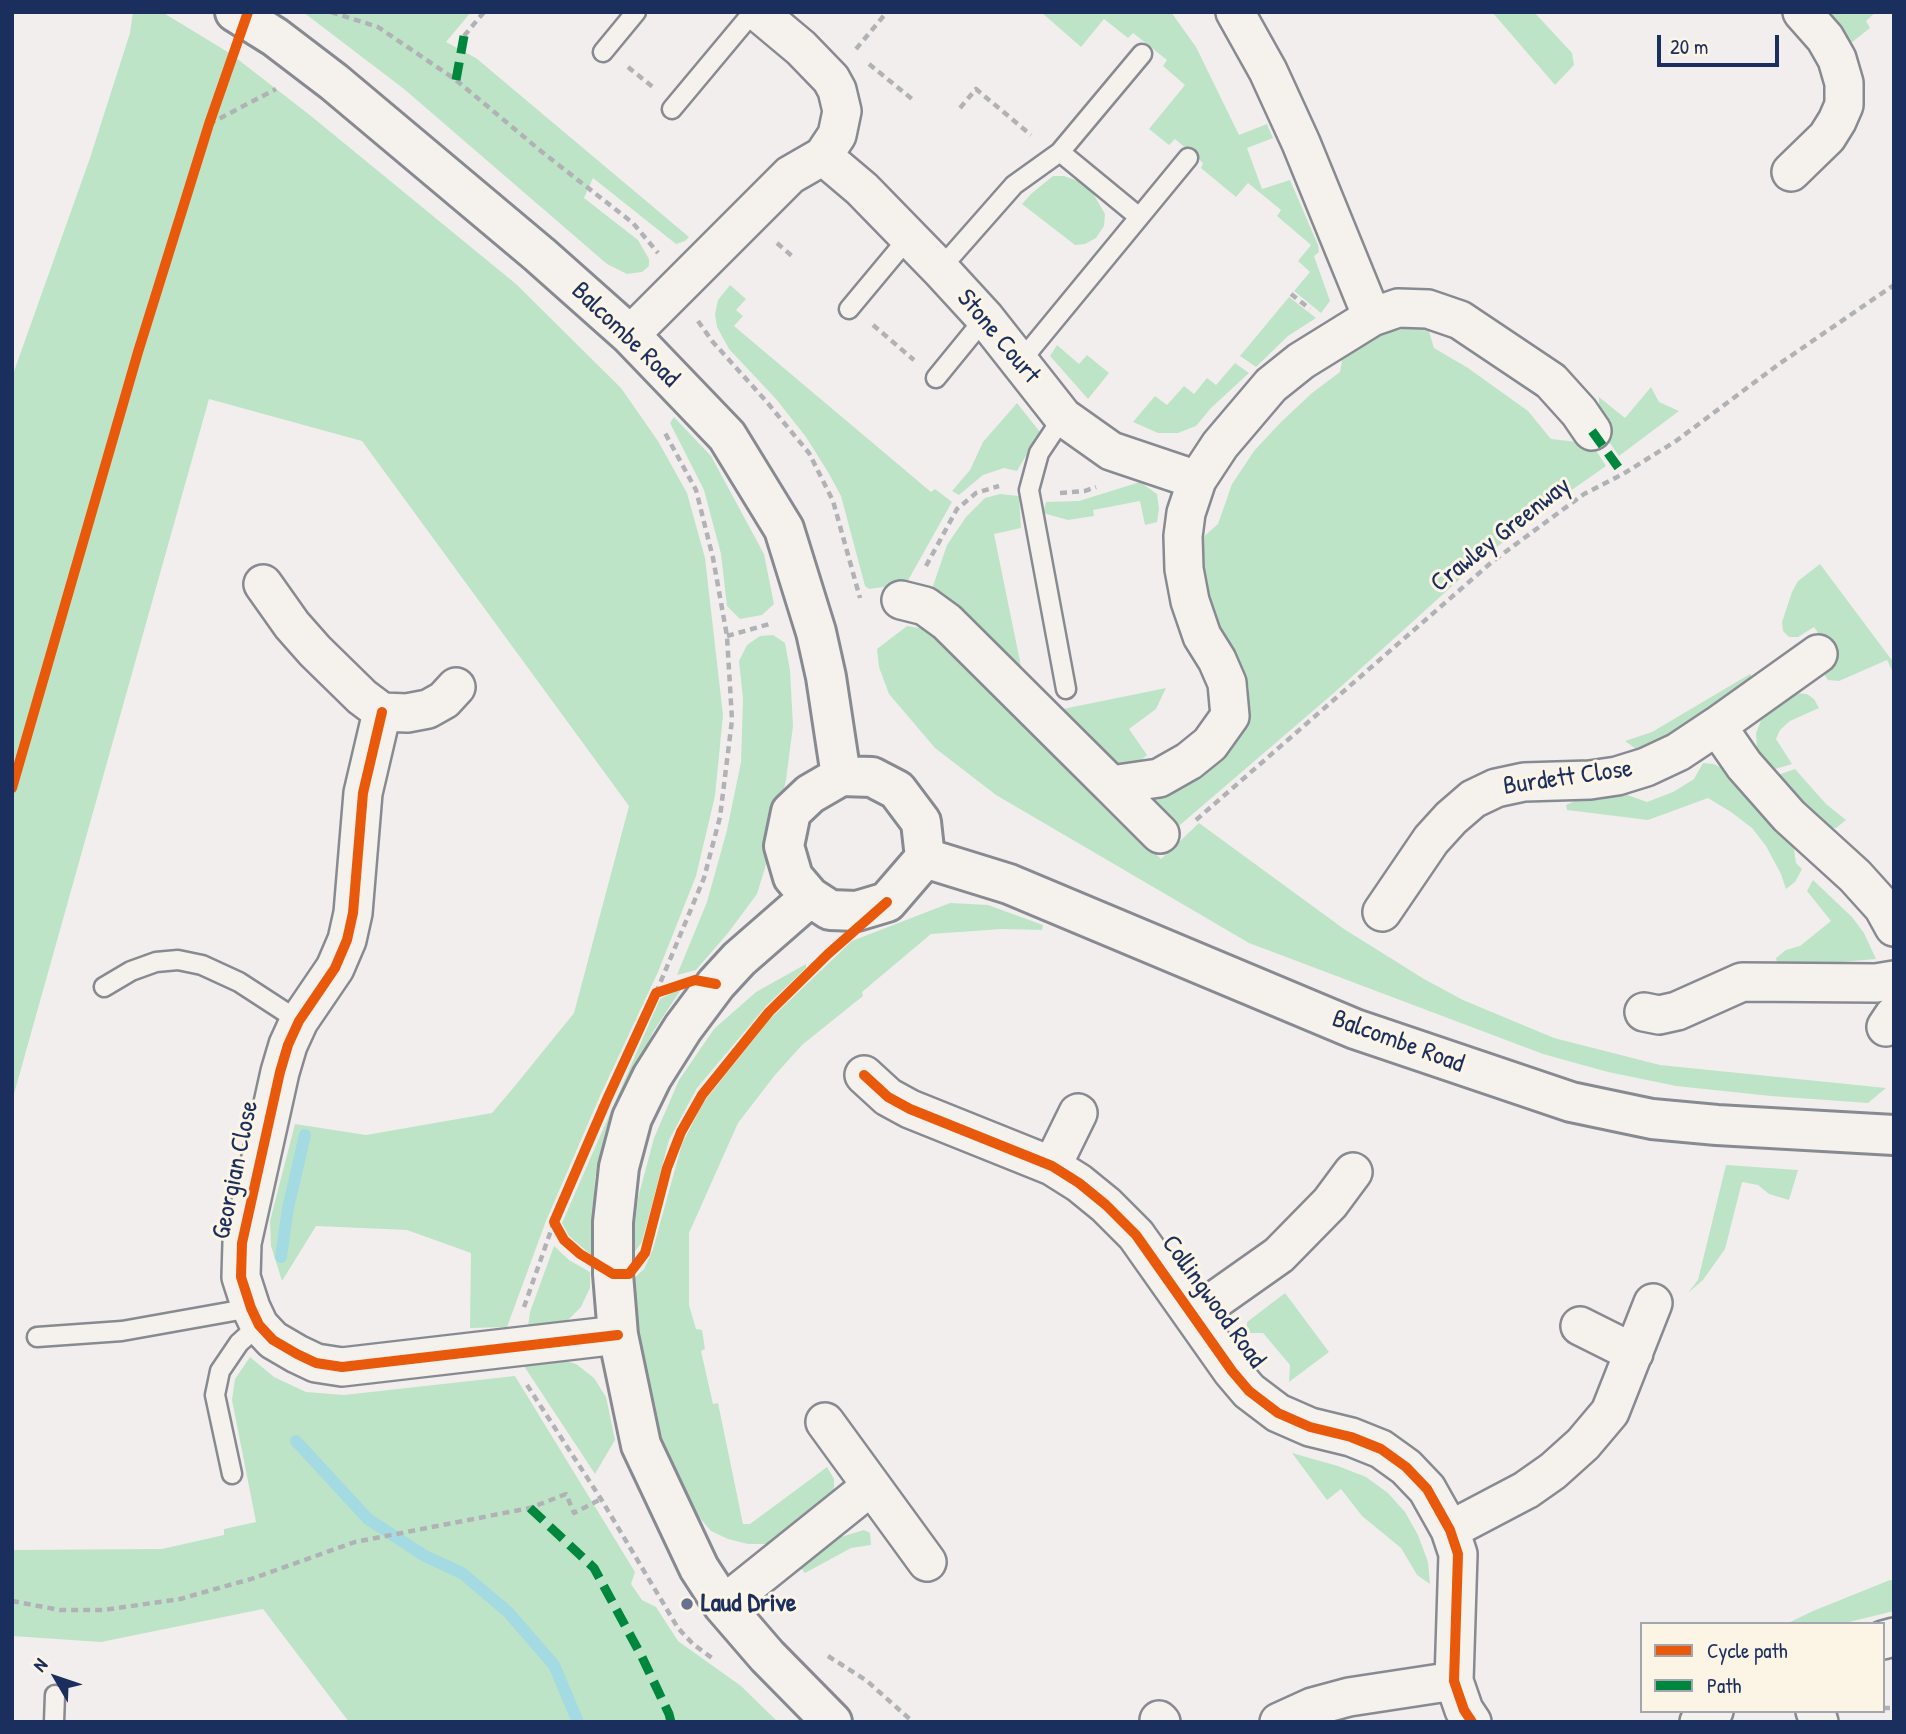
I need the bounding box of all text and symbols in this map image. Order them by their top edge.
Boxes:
scale bar [1661,21,1784,65]
text: 20 m [1670,32,1708,61]
street label: Balcombe Road [564,276,686,394]
street label: Stone Court [950,283,1046,391]
street label: Crawley Greenway [1425,471,1577,599]
street label: Burdett Close [1501,754,1635,802]
street label: Balcombe Road [1328,1004,1468,1080]
street label: Georgian Close [206,1098,266,1242]
street label: Collingwood Road [1154,1229,1272,1375]
place label: Laud Drive [701,1588,796,1620]
marker: Laud Drive [679,1596,695,1612]
legend [1640,1622,1885,1713]
text: Cycle path [1707,1636,1788,1665]
north arrow [21,1643,91,1713]
text: N [26,1653,53,1677]
text: Path [1707,1671,1741,1700]

